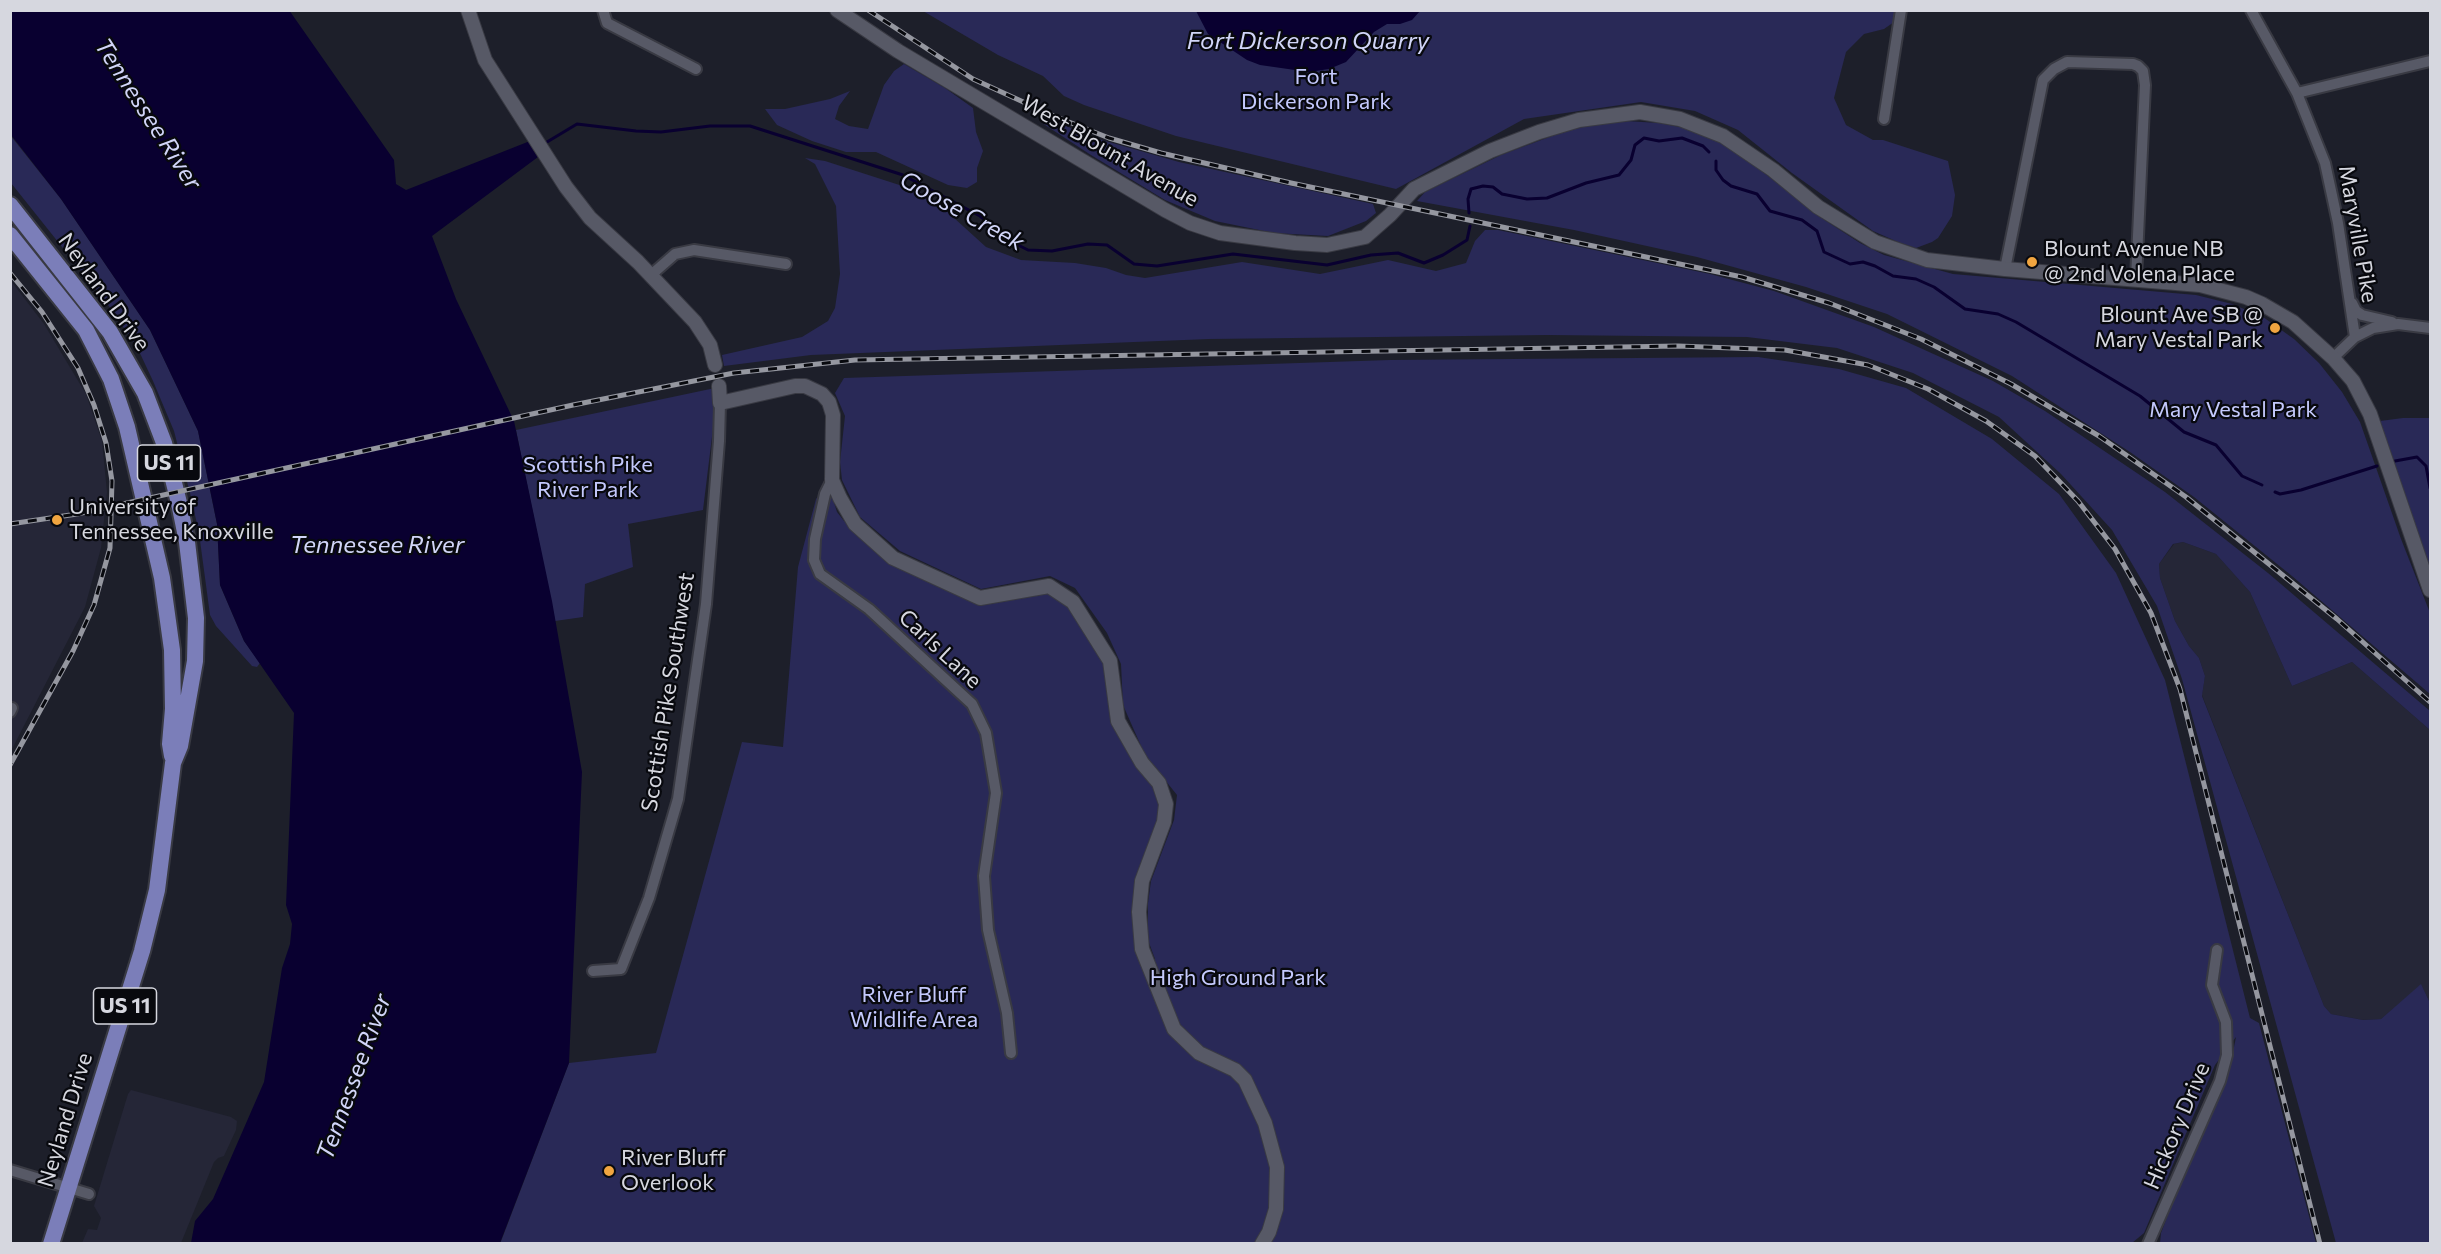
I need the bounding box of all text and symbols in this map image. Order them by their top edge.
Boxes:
water label: Fort Dickerson Quarry [1187,27,1429,55]
water label: Tennessee River [88,33,208,195]
park label: Fort Dickerson Park [1241,64,1391,116]
street label: West Blount Avenue [1017,90,1203,212]
street label: Maryville Pike [2333,163,2383,305]
water label: Goose Creek [895,165,1029,257]
street label: Neyland Drive [52,228,156,356]
place label: Blount Avenue NB @ 2nd Volena Place [2044,236,2235,288]
marker: Blount Avenue NB @ 2nd Volena Place [2025,255,2039,269]
place label: Blount Ave SB @ Mary Vestal Park [2095,302,2263,354]
marker: Blount Ave SB @ Mary Vestal Park [2268,321,2282,335]
park label: Mary Vestal Park [2149,397,2317,423]
road number: US 11 [138,445,201,481]
park label: Scottish Pike River Park [523,452,653,504]
place label: University of Tennessee, Knoxville [69,494,274,546]
marker: University of Tennessee, Knoxville [50,513,64,527]
water label: Tennessee River [290,531,464,559]
street label: Scottish Pike Southwest [636,571,700,813]
street label: Carls Lane [893,604,987,694]
park label: High Ground Park [1150,965,1326,991]
park label: River Bluff Wildlife Area [850,982,978,1034]
road number: US 11 [94,988,156,1024]
water label: Tennessee River [311,990,397,1164]
street label: Neyland Drive [32,1050,98,1190]
street label: Hickory Drive [2138,1059,2216,1193]
place label: River Bluff Overlook [621,1145,726,1196]
marker: River Bluff Overlook [602,1164,616,1178]

